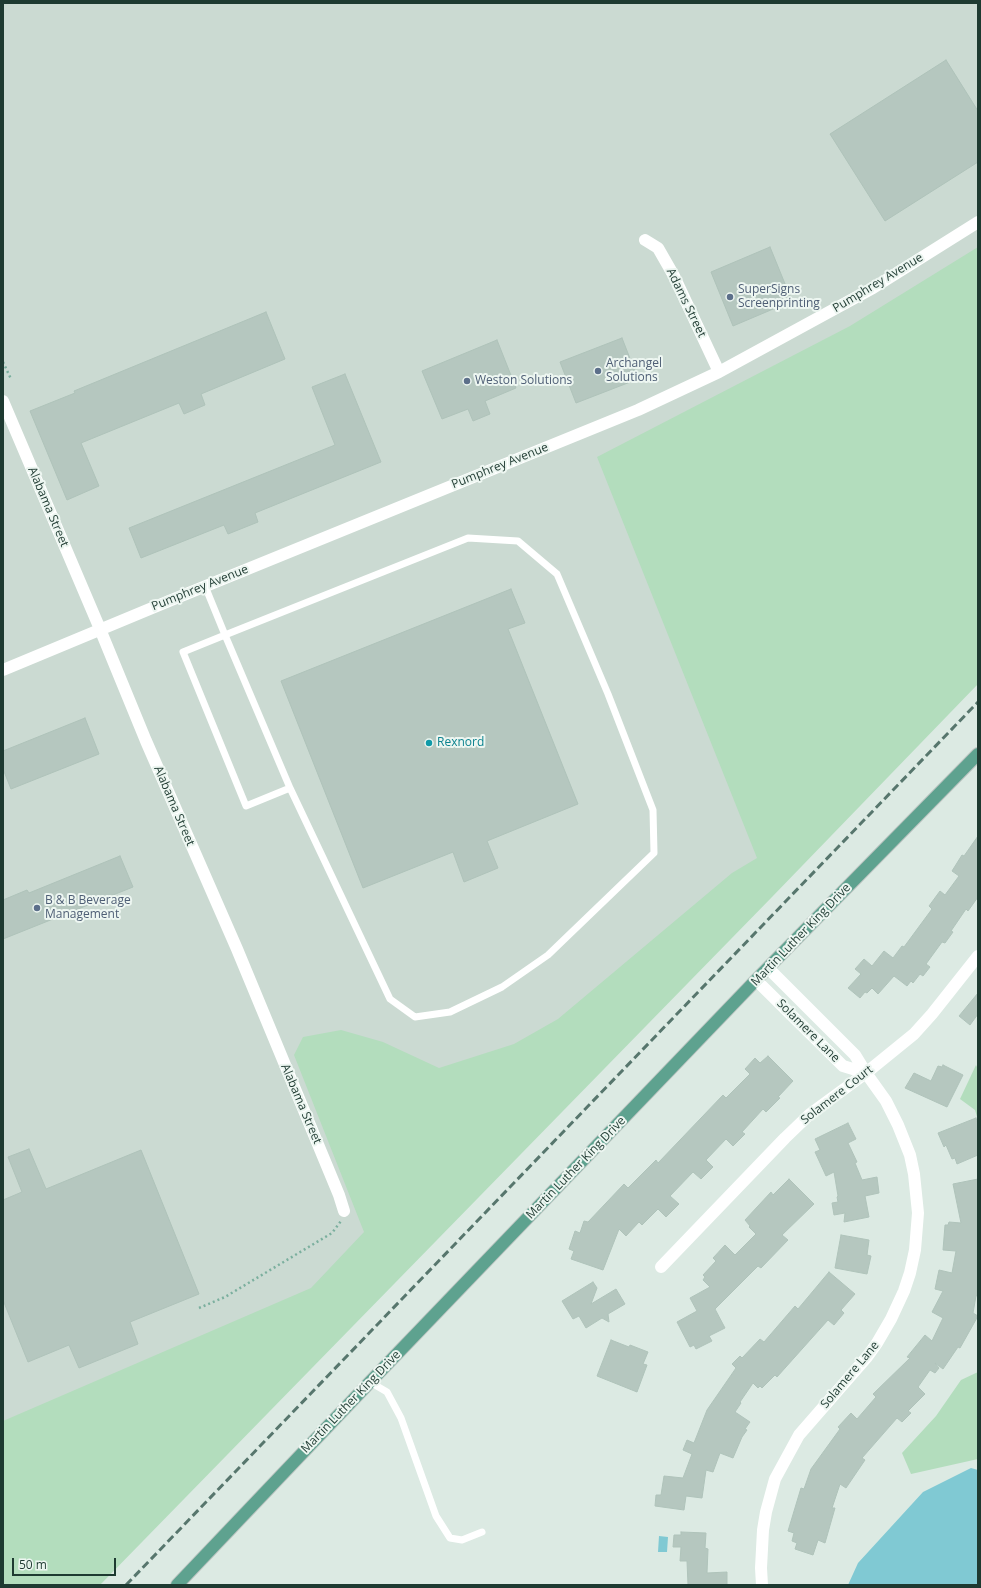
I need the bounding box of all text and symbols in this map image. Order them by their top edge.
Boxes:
street label: Pumphrey Avenue [830,250,926,316]
street label: Adams Street [663,266,709,340]
place label: SuperSigns Screenprinting [738,283,820,311]
marker: SuperSigns Screenprinting [725,292,735,302]
place label: Archangel Solutions [606,357,662,385]
marker: Archangel Solutions [593,366,603,376]
place label: Weston Solutions [475,374,572,388]
marker: Weston Solutions [462,376,472,386]
street label: Pumphrey Avenue [450,440,550,492]
street label: Alabama Street [25,465,71,549]
street label: Pumphrey Avenue [150,562,250,614]
place label: Rexnord [437,736,484,750]
marker: Rexnord [424,738,434,748]
street label: Alabama Street [151,764,197,848]
street label: Martin Luther King Drive [748,881,854,989]
place label: B & B Beverage Management [45,894,131,922]
marker: B & B Beverage Management [32,903,42,913]
street label: Solamere Lane [774,997,842,1065]
street label: Alabama Street [278,1062,324,1146]
street label: Solamere Court [798,1062,876,1128]
street label: Martin Luther King Drive [523,1114,629,1222]
street label: Solamere Lane [818,1339,882,1411]
street label: Martin Luther King Drive [298,1348,404,1456]
scale bar [14,1550,118,1576]
text: 50 m [19,1556,47,1573]

